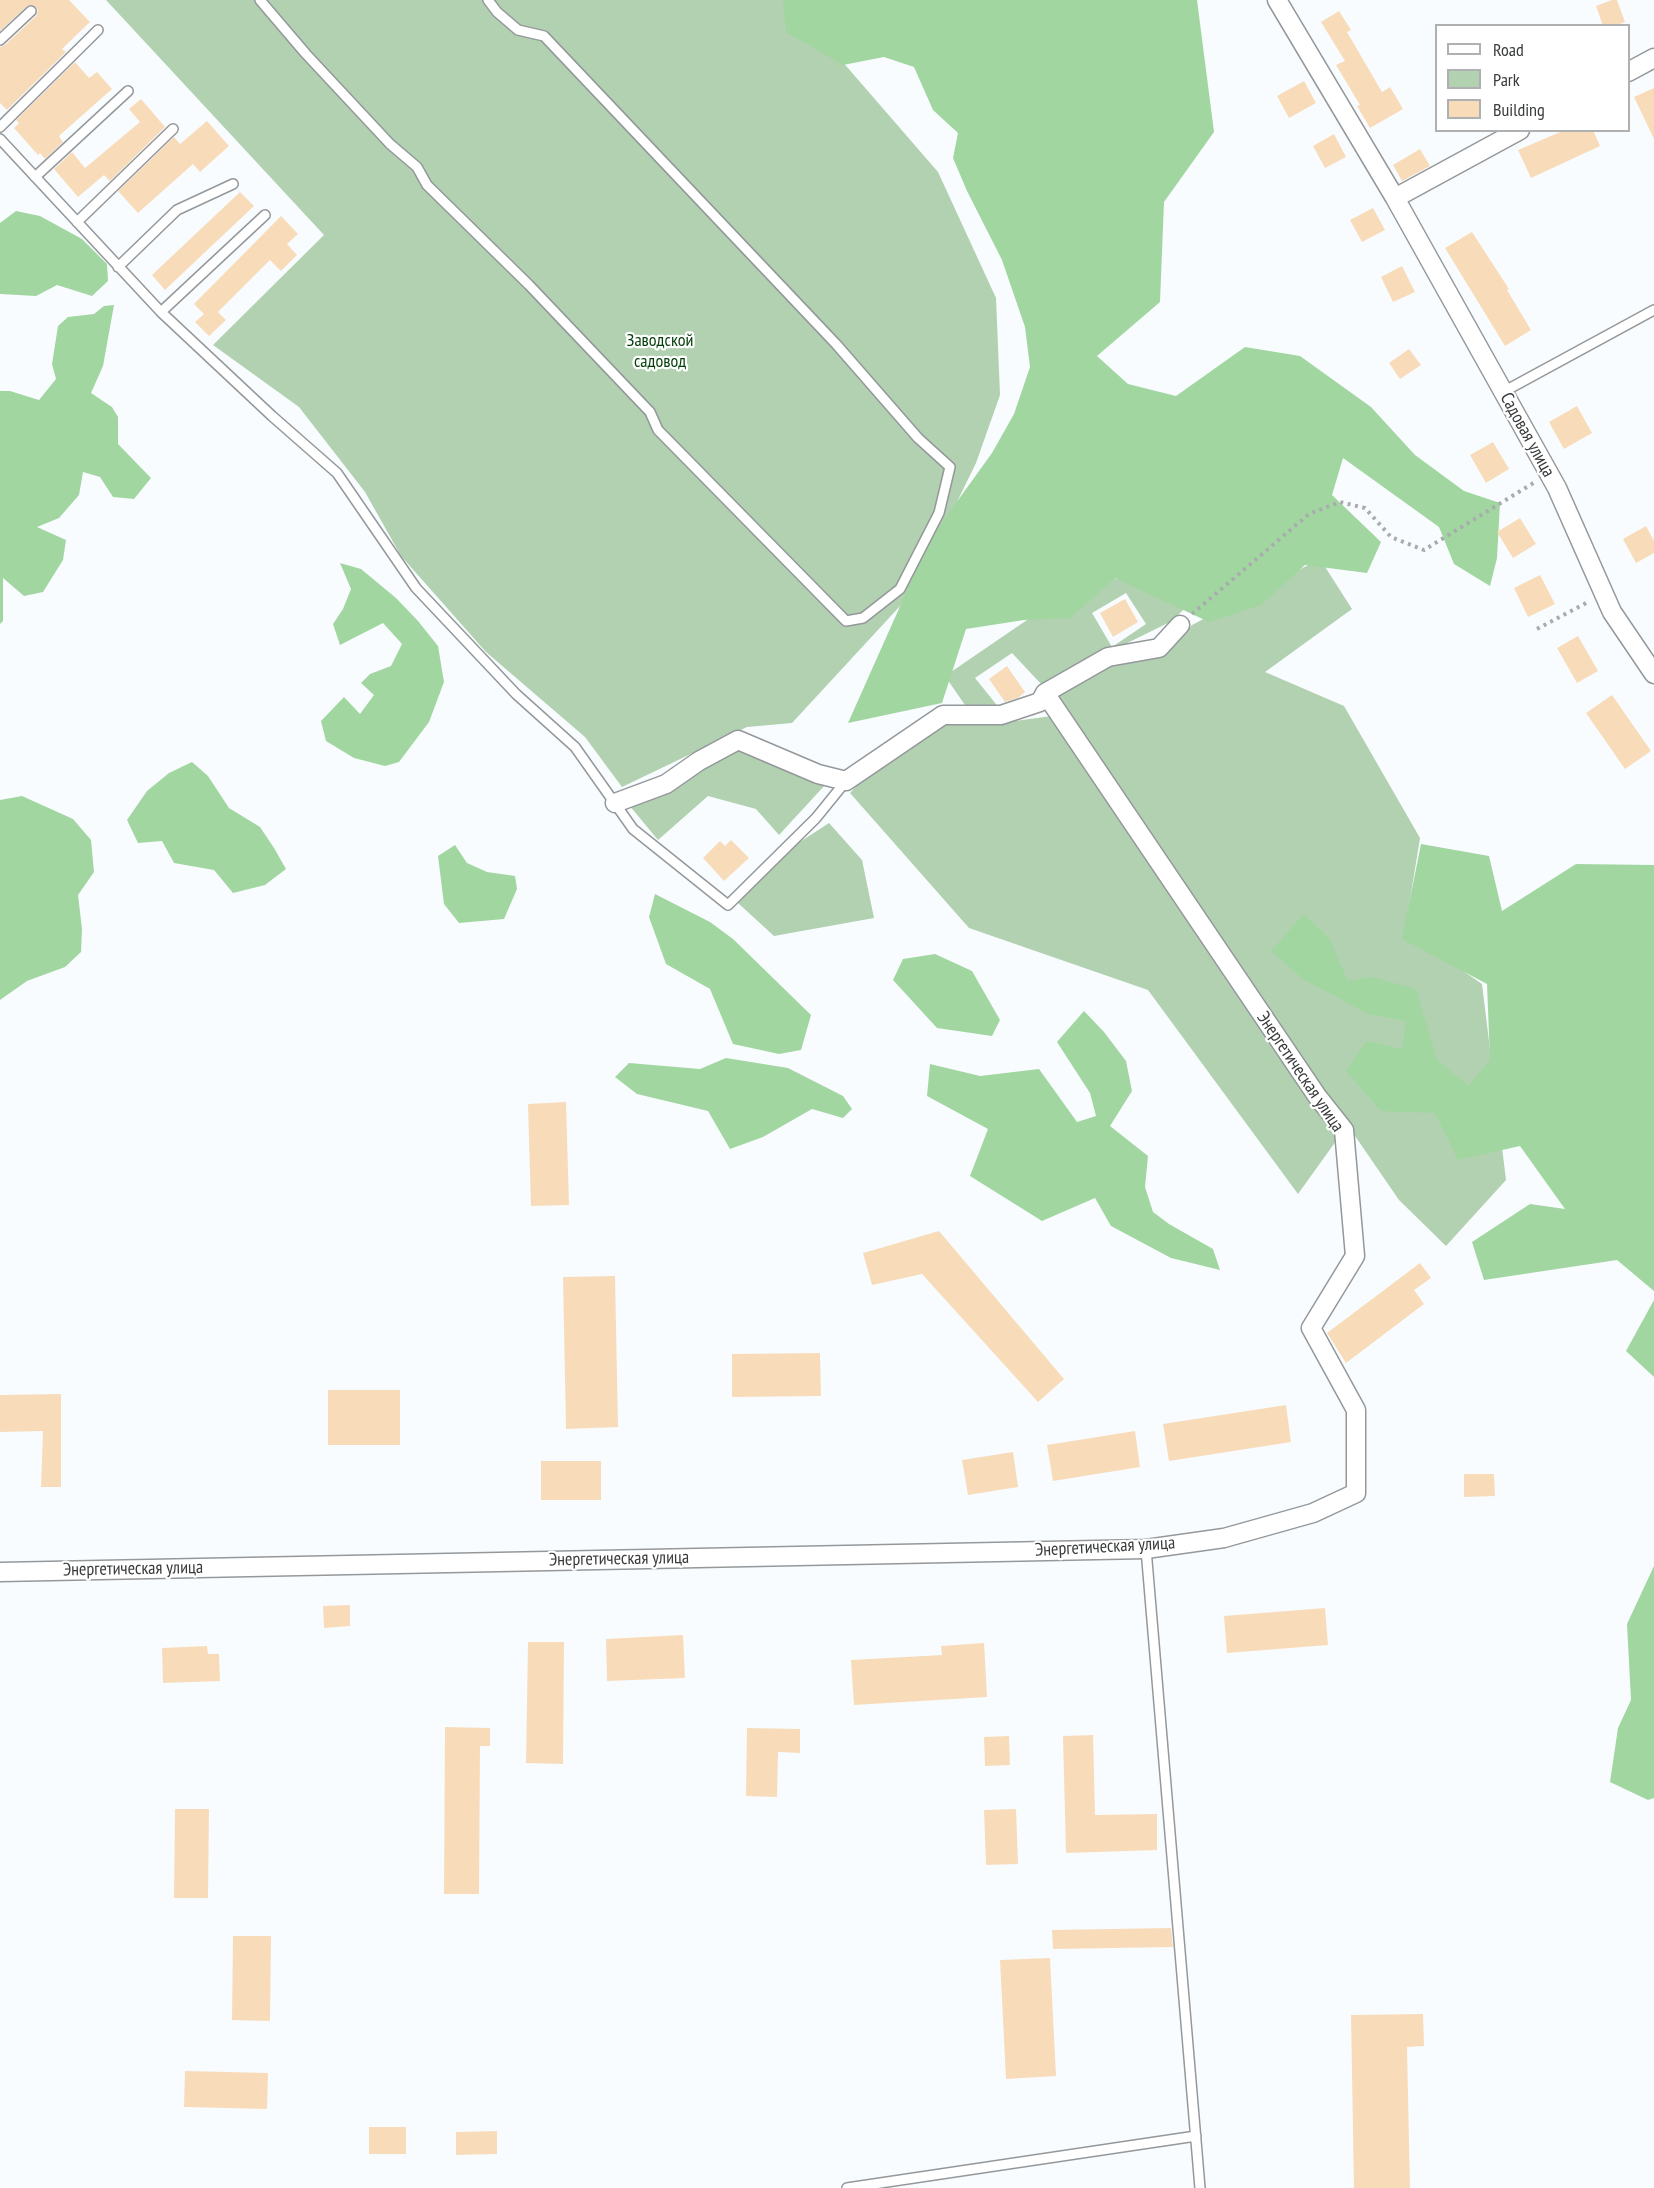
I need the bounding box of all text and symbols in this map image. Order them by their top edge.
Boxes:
legend [1435,24,1630,132]
text: Road [1493,38,1524,61]
text: Park [1493,68,1520,91]
text: Building [1493,98,1545,121]
park label: Заводской садовод [627,330,693,372]
street label: Садовая улица [1495,389,1559,481]
street label: Энергетическая улица [1252,1008,1348,1136]
street label: Энергетическая улица [1034,1533,1176,1561]
street label: Энергетическая улица [549,1547,689,1571]
street label: Энергетическая улица [63,1557,203,1581]

